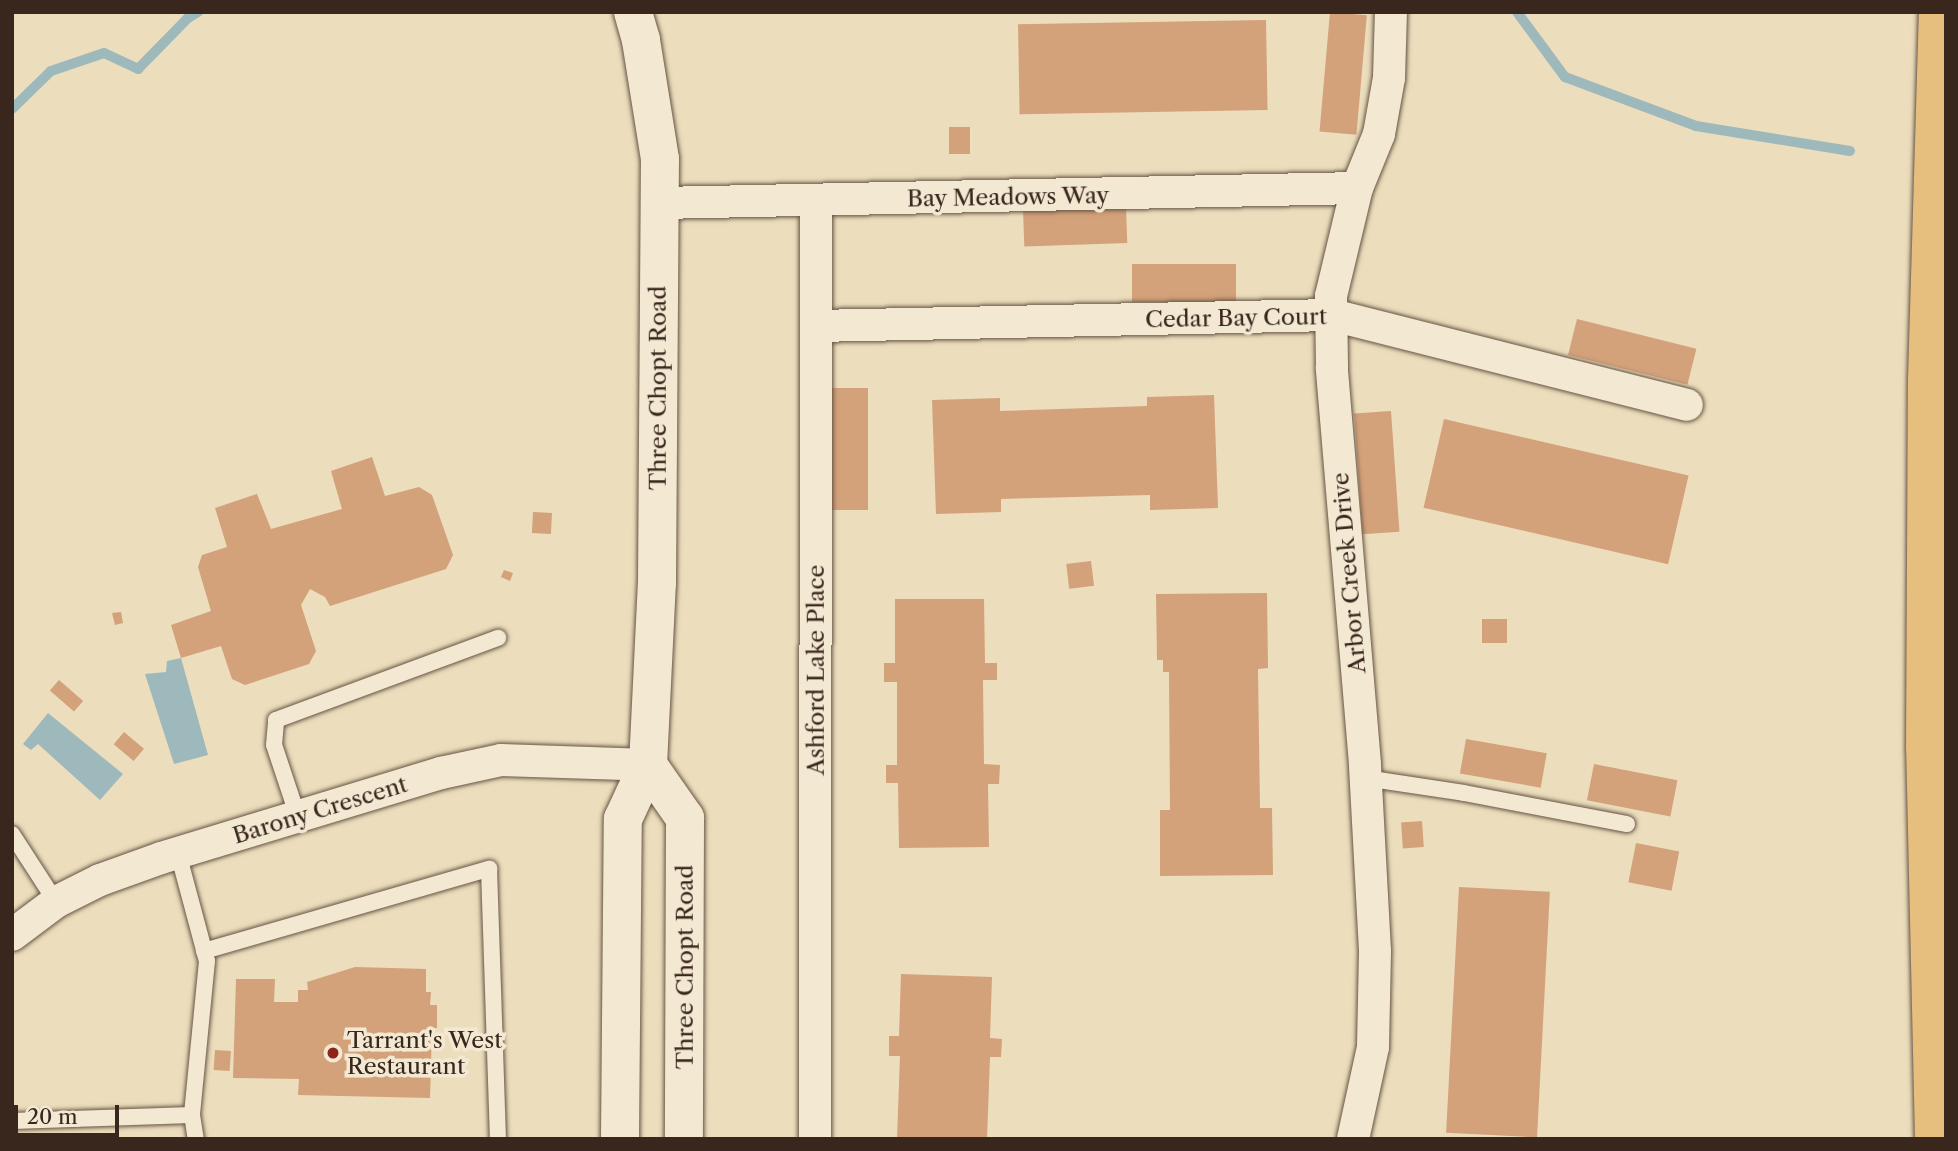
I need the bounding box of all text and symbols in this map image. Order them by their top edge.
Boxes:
street label: Bay Meadows Way [906,181,1110,213]
street label: Three Chopt Road [644,286,672,490]
street label: Cedar Bay Court [1144,303,1328,333]
street label: Arbor Creek Drive [1326,471,1372,675]
street label: Ashford Lake Place [802,565,830,775]
street label: Barony Crescent [229,770,411,850]
street label: Three Chopt Road [671,865,699,1069]
place label: Tarrant's West Restaurant [347,1026,503,1080]
marker: Tarrant's West Restaurant [325,1045,341,1061]
scale bar [18,1092,122,1136]
text: 20 m [27,1104,78,1129]

